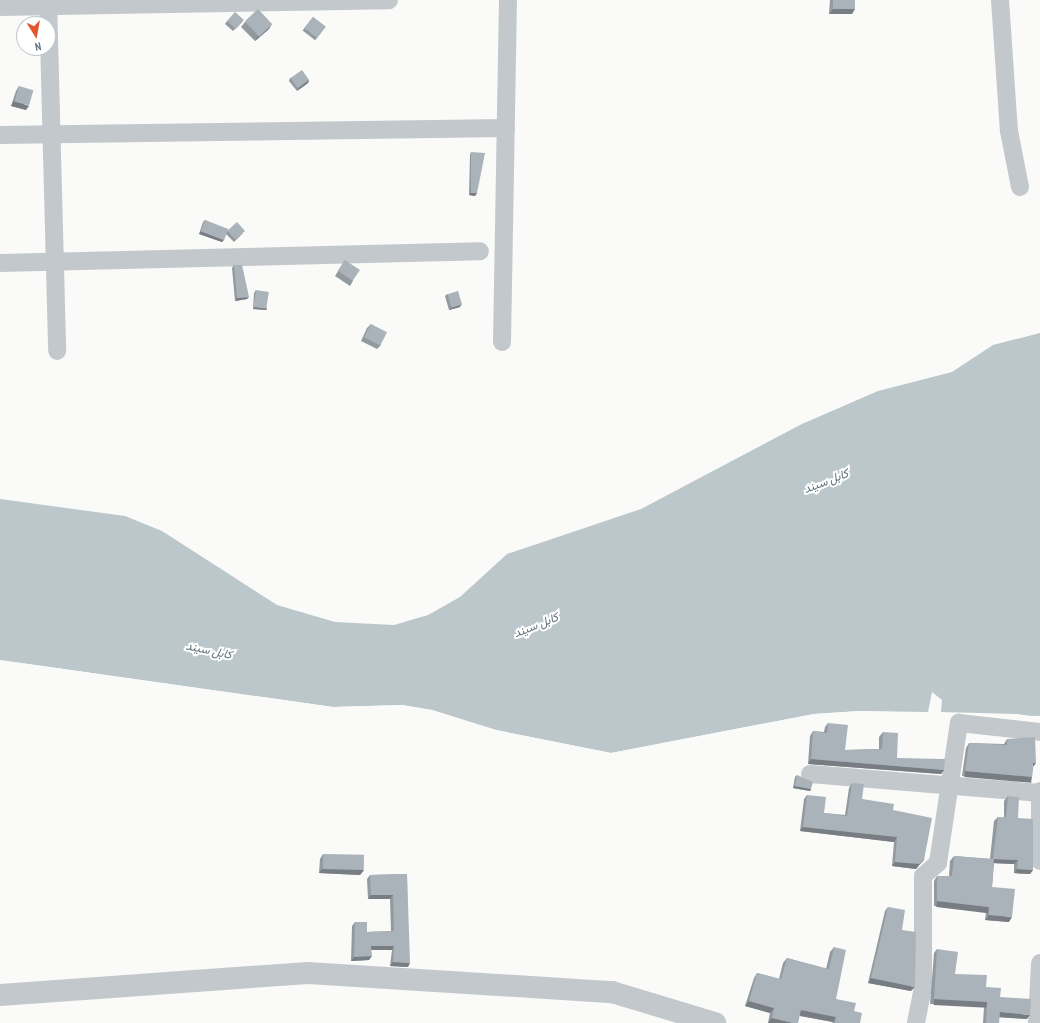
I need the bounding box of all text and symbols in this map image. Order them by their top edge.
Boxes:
north arrow [16,16,56,56]
text: N [34,39,42,54]
water label: کابل سيند [802,466,850,496]
water label: کابل سيند [512,610,560,640]
water label: کابل سيند [185,638,233,662]

